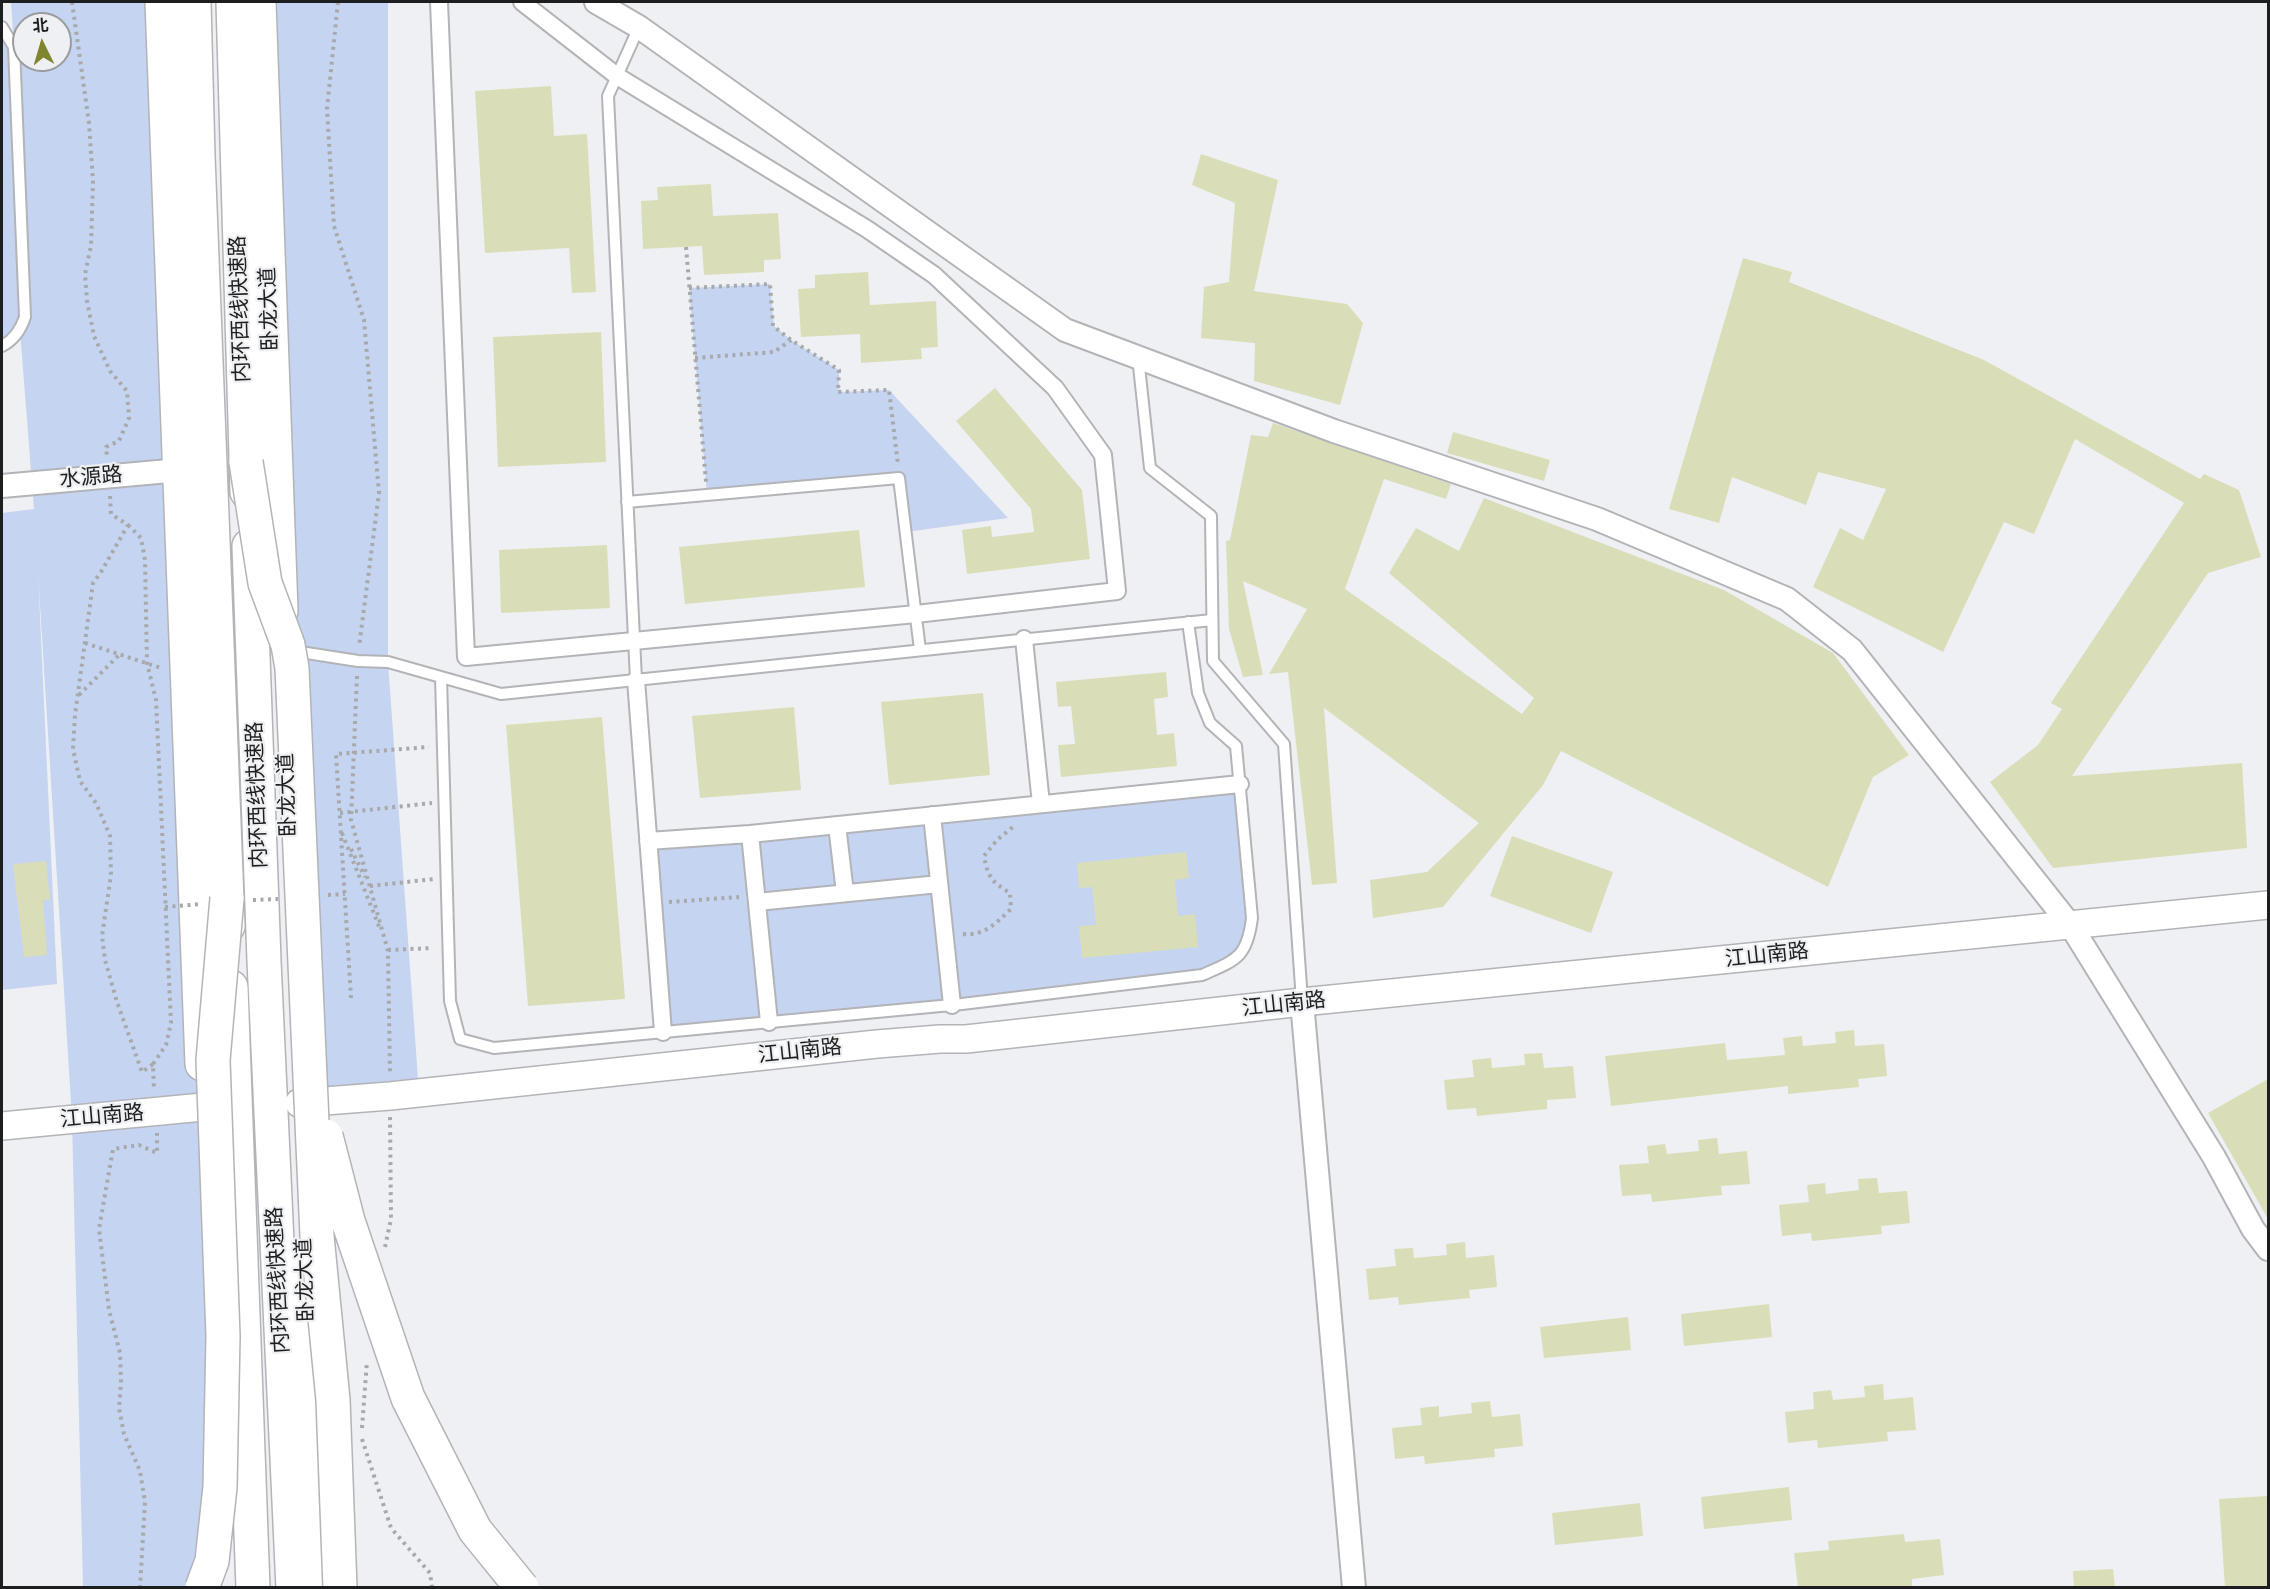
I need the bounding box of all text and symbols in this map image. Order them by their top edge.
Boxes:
north arrow [12,12,72,72]
text: 北 [32,16,49,35]
street label: 内环西线快速路 [226,235,256,383]
street label: 卧龙大道 [256,267,284,351]
street label: 水源路 [59,463,123,493]
street label: 内环西线快速路 [243,721,273,869]
street label: 卧龙大道 [274,753,302,837]
street label: 江山南路 [1724,939,1810,973]
street label: 江山南路 [1241,988,1327,1022]
street label: 江山南路 [757,1035,843,1069]
street label: 江山南路 [59,1101,145,1133]
street label: 内环西线快速路 [263,1206,295,1354]
street label: 卧龙大道 [292,1238,320,1322]

